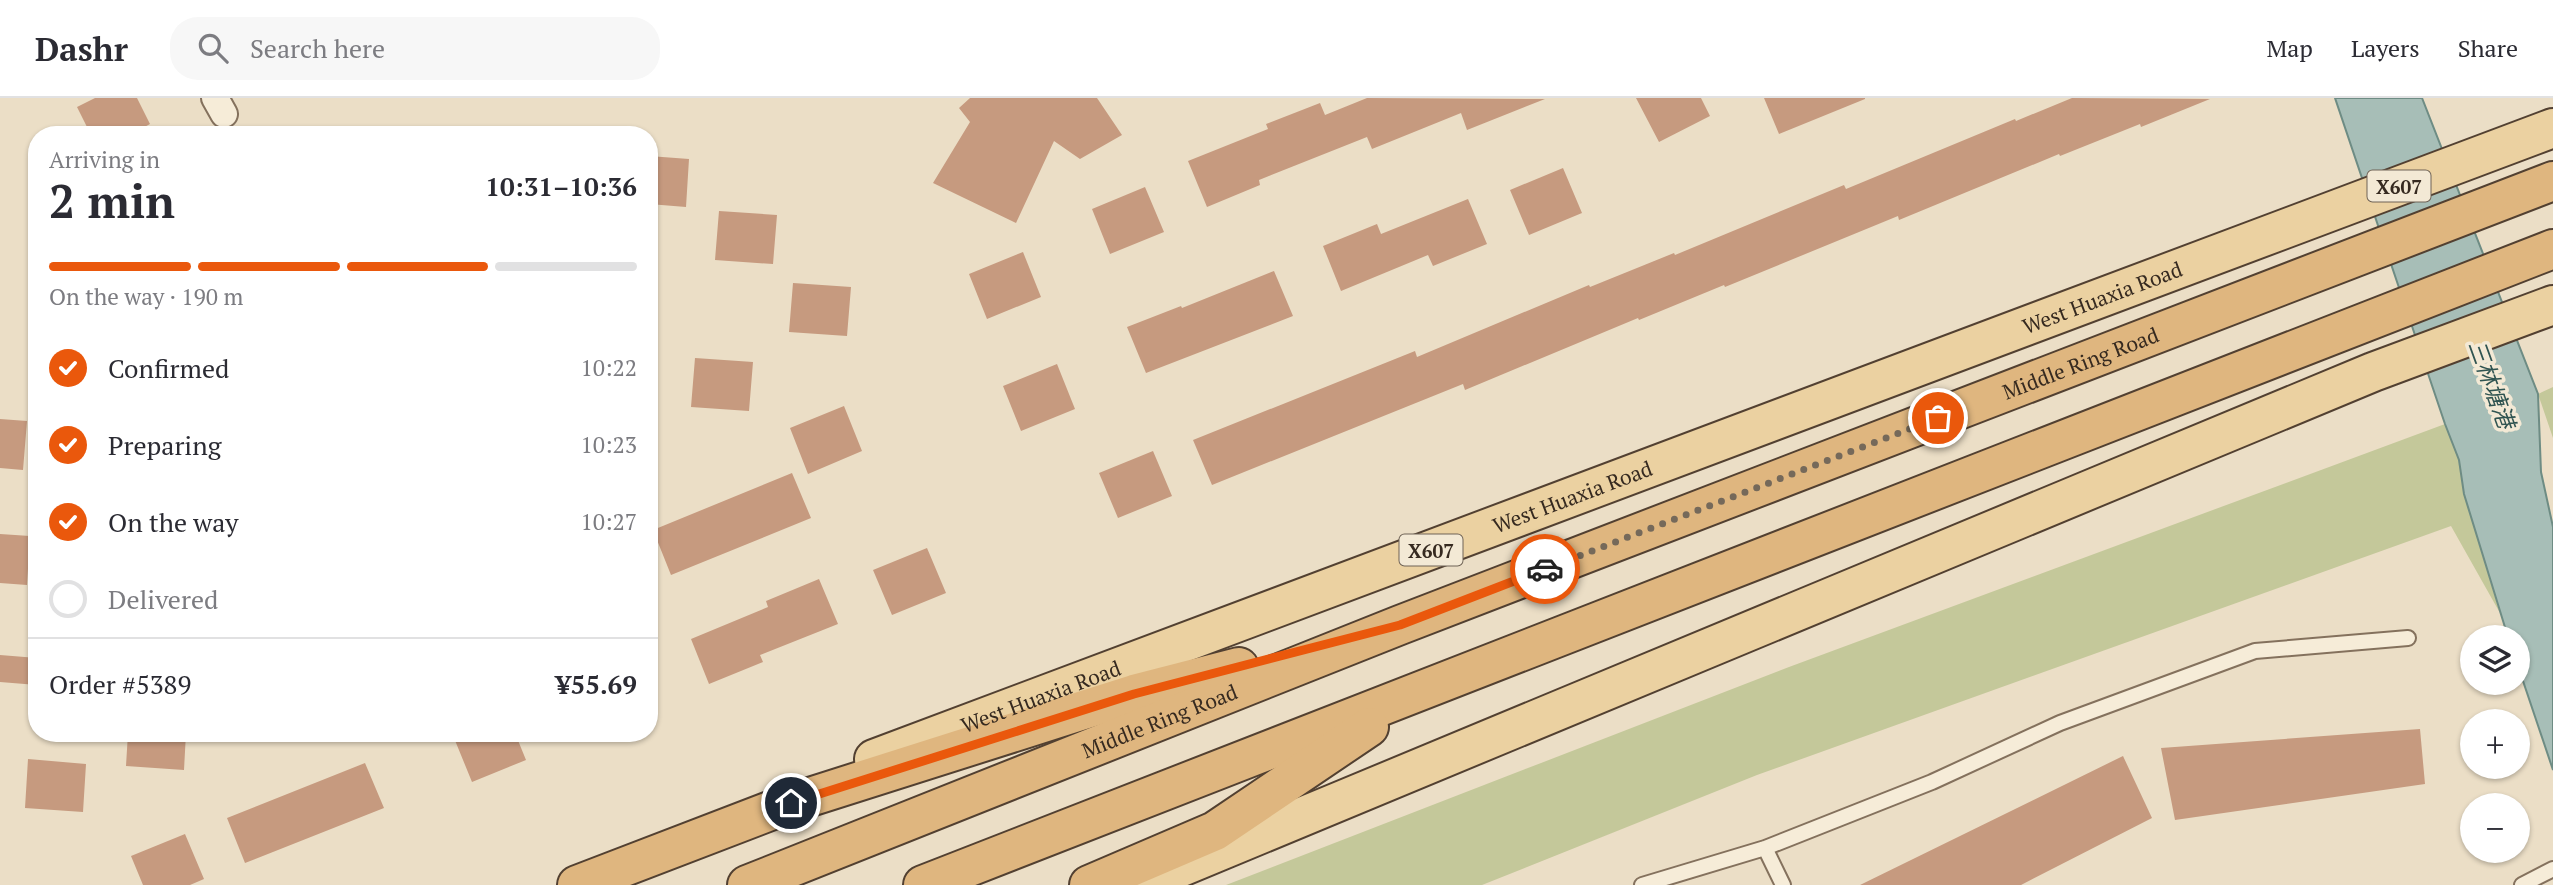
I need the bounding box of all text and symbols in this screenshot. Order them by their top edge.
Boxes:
search box [170,17,660,80]
text: Dashr [35,27,128,70]
icon: search [194,29,232,67]
text: Search here [250,31,385,65]
text: Map [2266,32,2313,64]
text: Layers [2351,32,2420,64]
text: Share [2458,32,2518,64]
text: Arriving in [49,144,160,175]
text: 10:31–10:36 [485,169,637,203]
text: 2 min [49,170,175,231]
road number: X607 [2368,170,2430,202]
street label: West Huaxia Road [2018,255,2186,340]
text: On the way · 190 m [49,281,243,312]
street label: Middle Ring Road [1998,320,2163,406]
water label: 三林塘港 [2462,335,2523,435]
icon: check [49,349,87,387]
text: Confirmed [108,351,229,385]
text: 10:22 [580,352,637,383]
pin [1908,388,1968,448]
icon: bag [1919,399,1957,437]
icon: check [49,426,87,464]
text: Preparing [108,428,221,462]
text: 10:23 [580,429,637,460]
street label: West Huaxia Road [1488,454,1656,539]
icon: check [49,503,87,541]
text: On the way [108,505,239,539]
text: 10:27 [580,506,637,537]
road number: X607 [1400,534,1462,565]
courier [1510,534,1580,604]
icon: car [1526,550,1564,588]
text: Delivered [108,582,218,616]
map controls [2460,625,2530,863]
button: layers [2460,625,2530,695]
street label: West Huaxia Road [957,653,1125,739]
text: Order #5389 [49,667,191,701]
text: ¥55.69 [556,667,637,701]
street label: Middle Ring Road [1078,677,1242,764]
button: + [2460,709,2530,779]
pin [761,773,821,833]
icon: home [772,784,810,822]
button: − [2460,793,2530,863]

